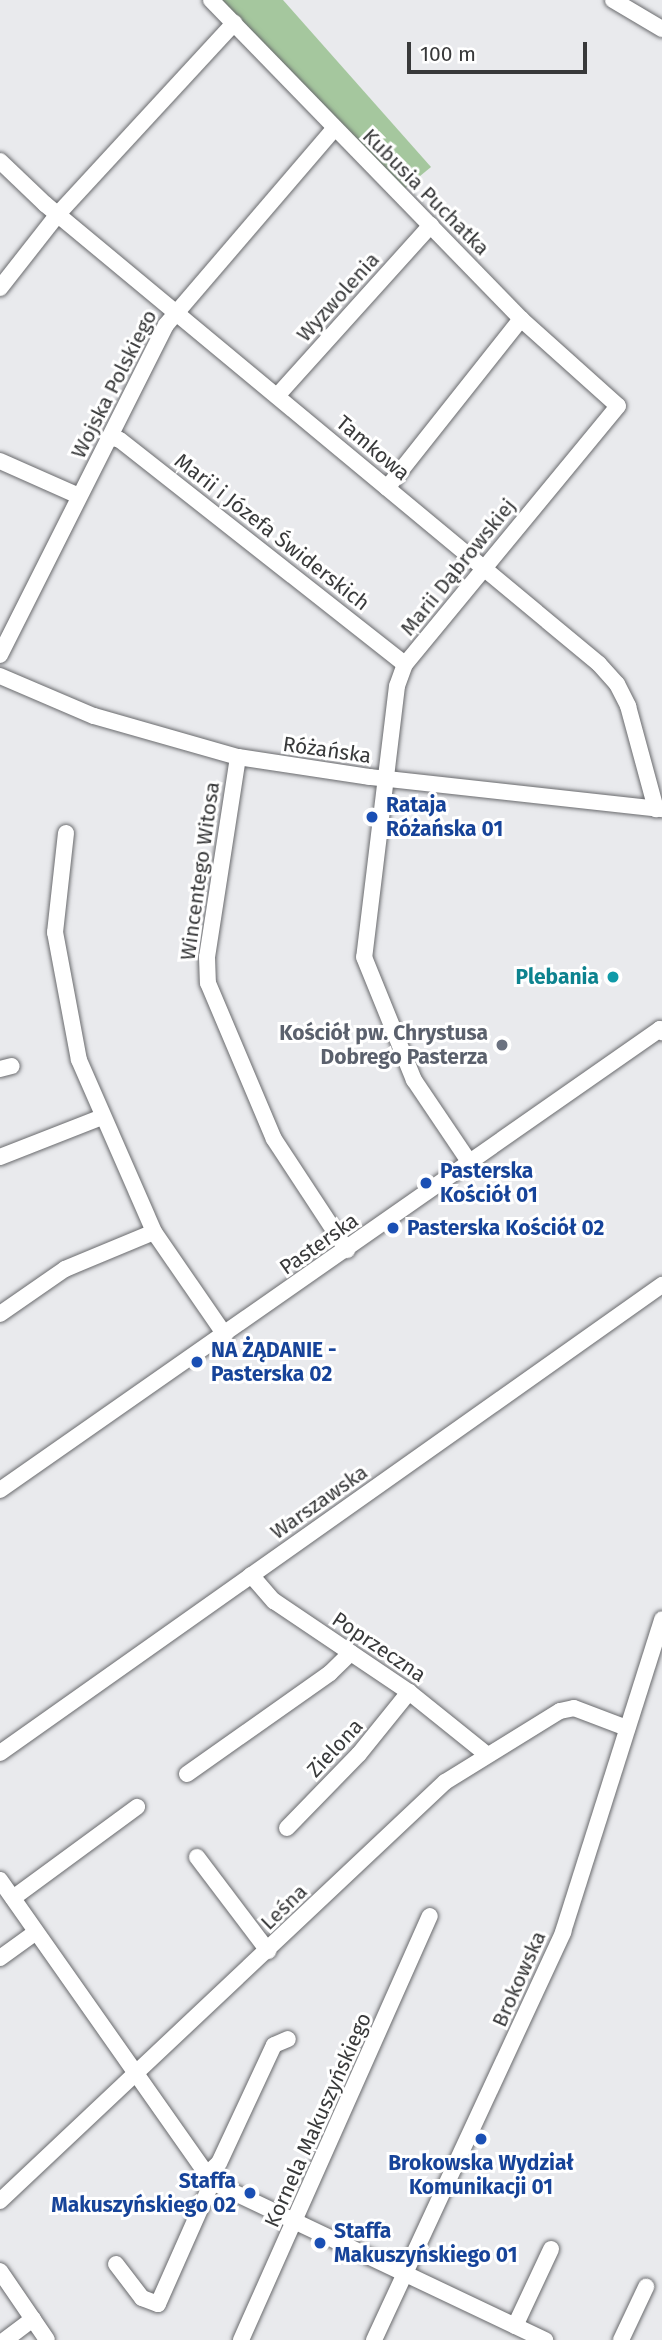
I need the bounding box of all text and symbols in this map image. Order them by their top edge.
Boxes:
scale bar [410,28,590,72]
text: 100 m [420,41,476,67]
street label: Kubusia Puchatka [357,123,495,261]
street label: Wyzwolenia [291,247,385,347]
street label: Wojska Polskiego [66,306,162,462]
street label: Tamkowa [331,410,415,486]
street label: Marii i Józefa Świderskich [170,448,374,616]
street label: Marii Dąbrowskiej [395,493,521,641]
street label: Różańska [281,731,373,769]
street label: Wincentego Witosa [175,780,225,962]
place label: Rataja Różańska 01 [386,792,503,842]
marker: Rataja Różańska 01 [364,809,380,825]
place label: Plebania [516,964,599,990]
marker: Plebania [605,969,621,985]
place label: Kościół pw. Chrystusa Dobrego Pasterza [279,1020,488,1070]
marker: Kościół pw. Chrystusa Dobrego Pasterza [494,1037,510,1053]
place label: Pasterska Kościół 01 [440,1158,538,1208]
marker: Pasterska Kościół 01 [418,1175,434,1191]
street label: Pasterska [275,1208,363,1280]
place label: Pasterska Kościół 02 [407,1215,604,1241]
marker: Pasterska Kościół 02 [385,1220,401,1236]
place label: NA ŻĄDANIE - Pasterska 02 [211,1337,337,1387]
marker: NA ŻĄDANIE - Pasterska 02 [189,1354,205,1370]
street label: Warszawska [266,1459,372,1545]
street label: Poprzeczna [327,1606,431,1688]
street label: Zielona [302,1714,368,1782]
street label: Leśna [255,1879,313,1935]
street label: Brokowska [487,1927,551,2031]
street label: Kornela Makuszyńskiego [259,2009,377,2231]
marker: Brokowska Wydział Komunikacji 01 [473,2131,489,2147]
place label: Brokowska Wydział Komunikacji 01 [388,2150,574,2200]
place label: Staffa Makuszyńskiego 02 [51,2168,236,2218]
marker: Staffa Makuszyńskiego 02 [242,2185,258,2201]
place label: Staffa Makuszyńskiego 01 [334,2218,517,2268]
marker: Staffa Makuszyńskiego 01 [312,2235,328,2251]

